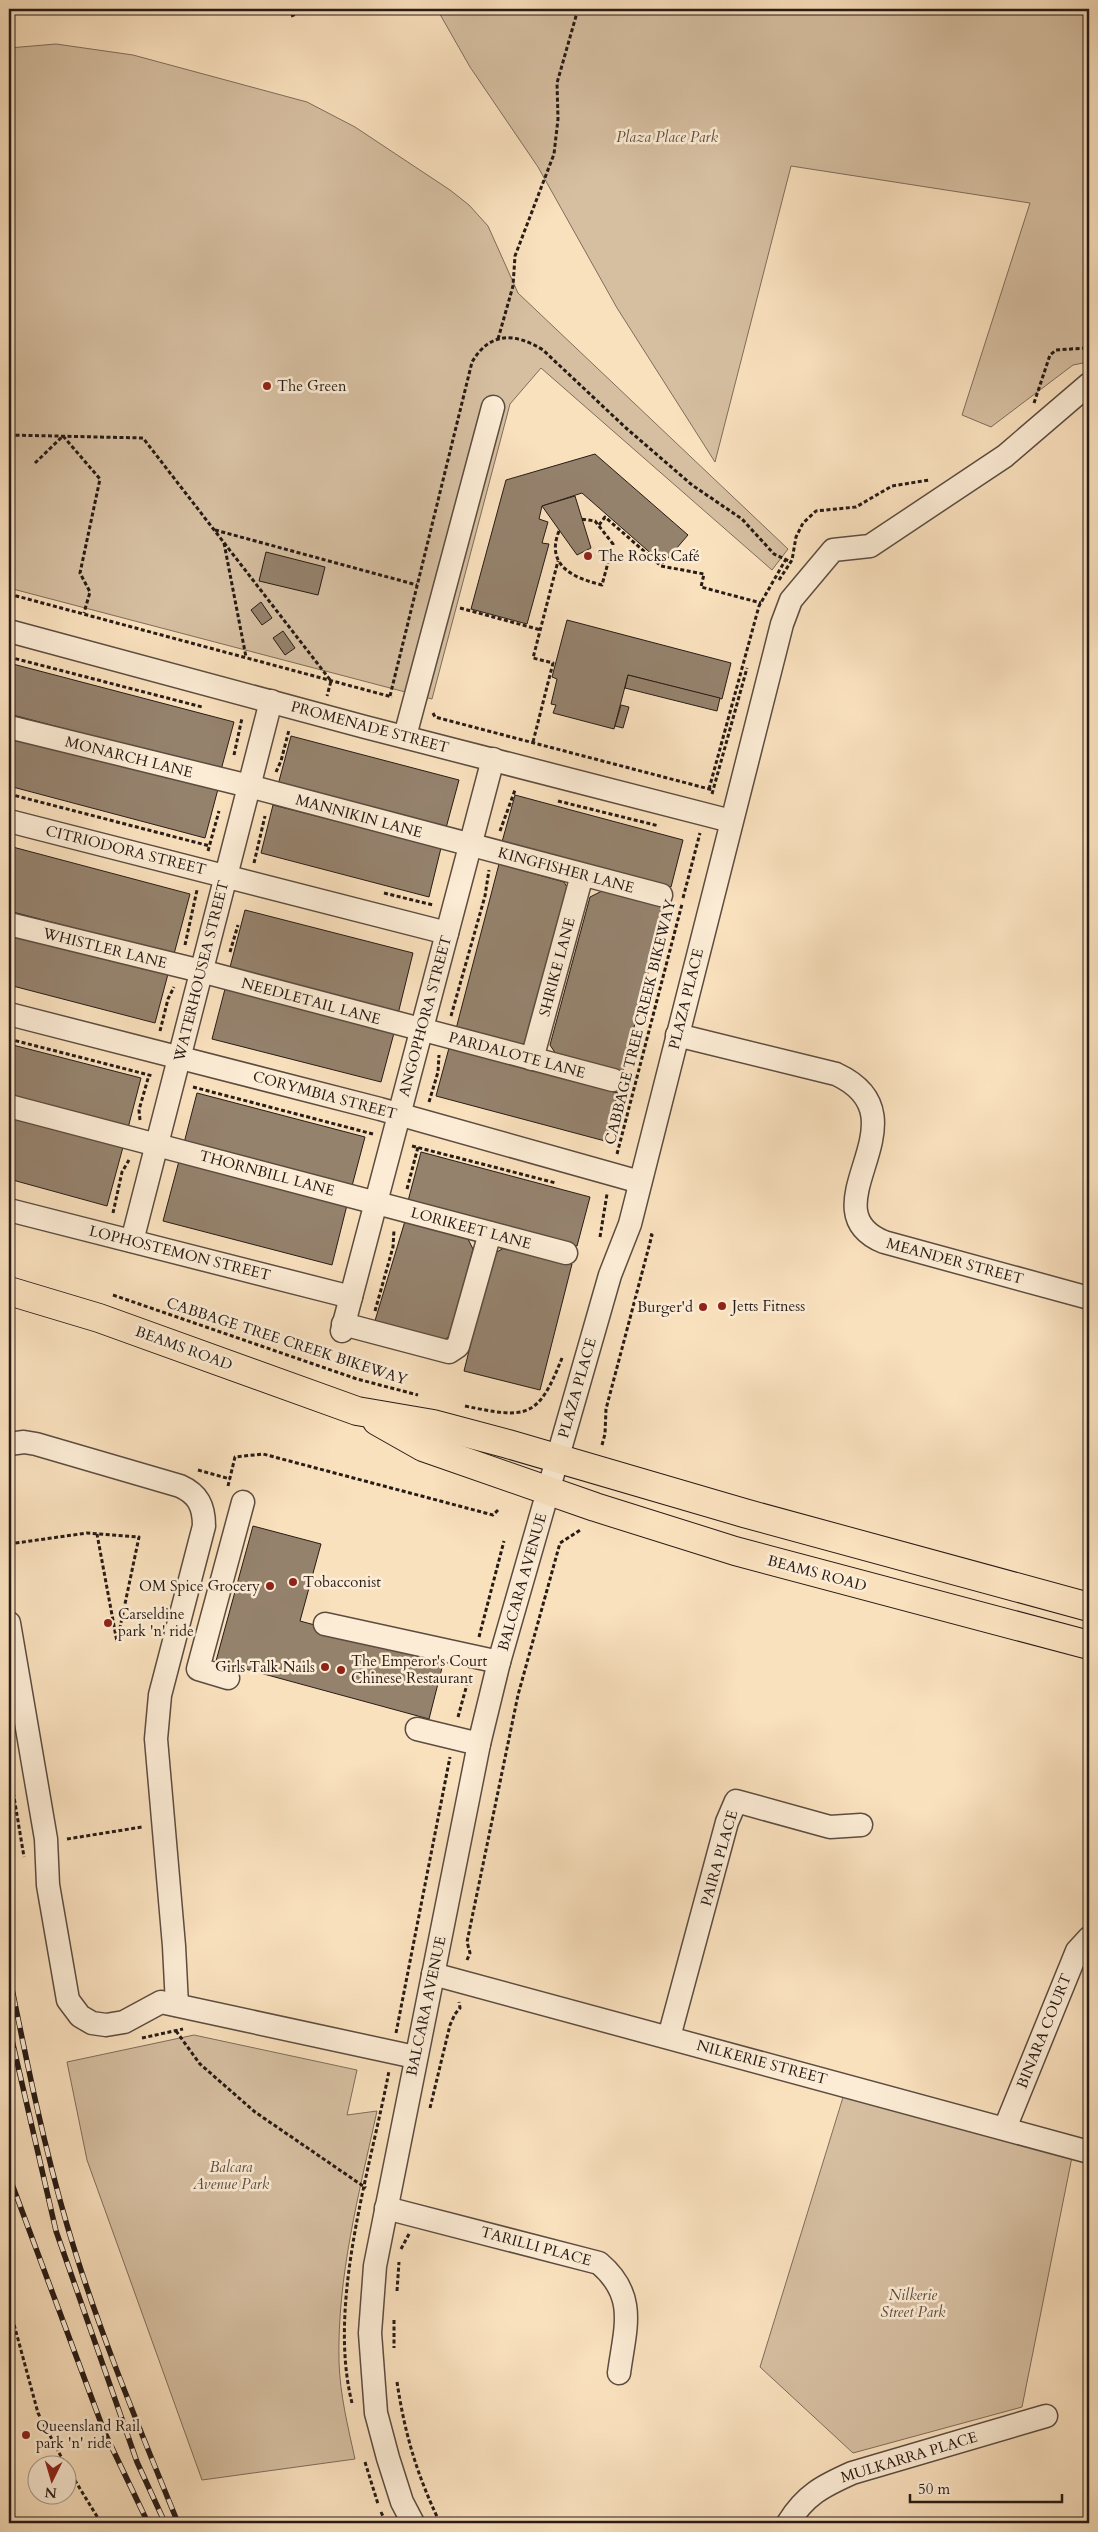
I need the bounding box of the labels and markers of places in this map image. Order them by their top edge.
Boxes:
place label: The Green [277,376,347,396]
marker: The Green [261,380,273,392]
place label: The Rocks Café [598,546,700,566]
marker: The Rocks Café [582,550,594,562]
place label: Jetts Fitness [730,1296,805,1316]
place label: Burger'd [637,1297,693,1317]
marker: Jetts Fitness [716,1300,728,1312]
marker: Burger'd [697,1301,709,1313]
place label: Tobacconist [303,1572,381,1592]
place label: OM Spice Grocery [139,1576,260,1596]
marker: Tobacconist [287,1576,299,1588]
marker: OM Spice Grocery [264,1580,276,1592]
place label: Carseldine park 'n' ride [118,1604,194,1641]
marker: Carseldine park 'n' ride [102,1617,114,1629]
place label: The Emperor's Court Chinese Restaurant [351,1651,488,1688]
place label: Girls Talk Nails [215,1657,315,1677]
marker: Girls Talk Nails [319,1661,331,1673]
marker: The Emperor's Court Chinese Restaurant [335,1664,347,1676]
place label: Queensland Rail park 'n' ride [36,2416,140,2453]
marker: Queensland Rail park 'n' ride [20,2429,32,2441]

